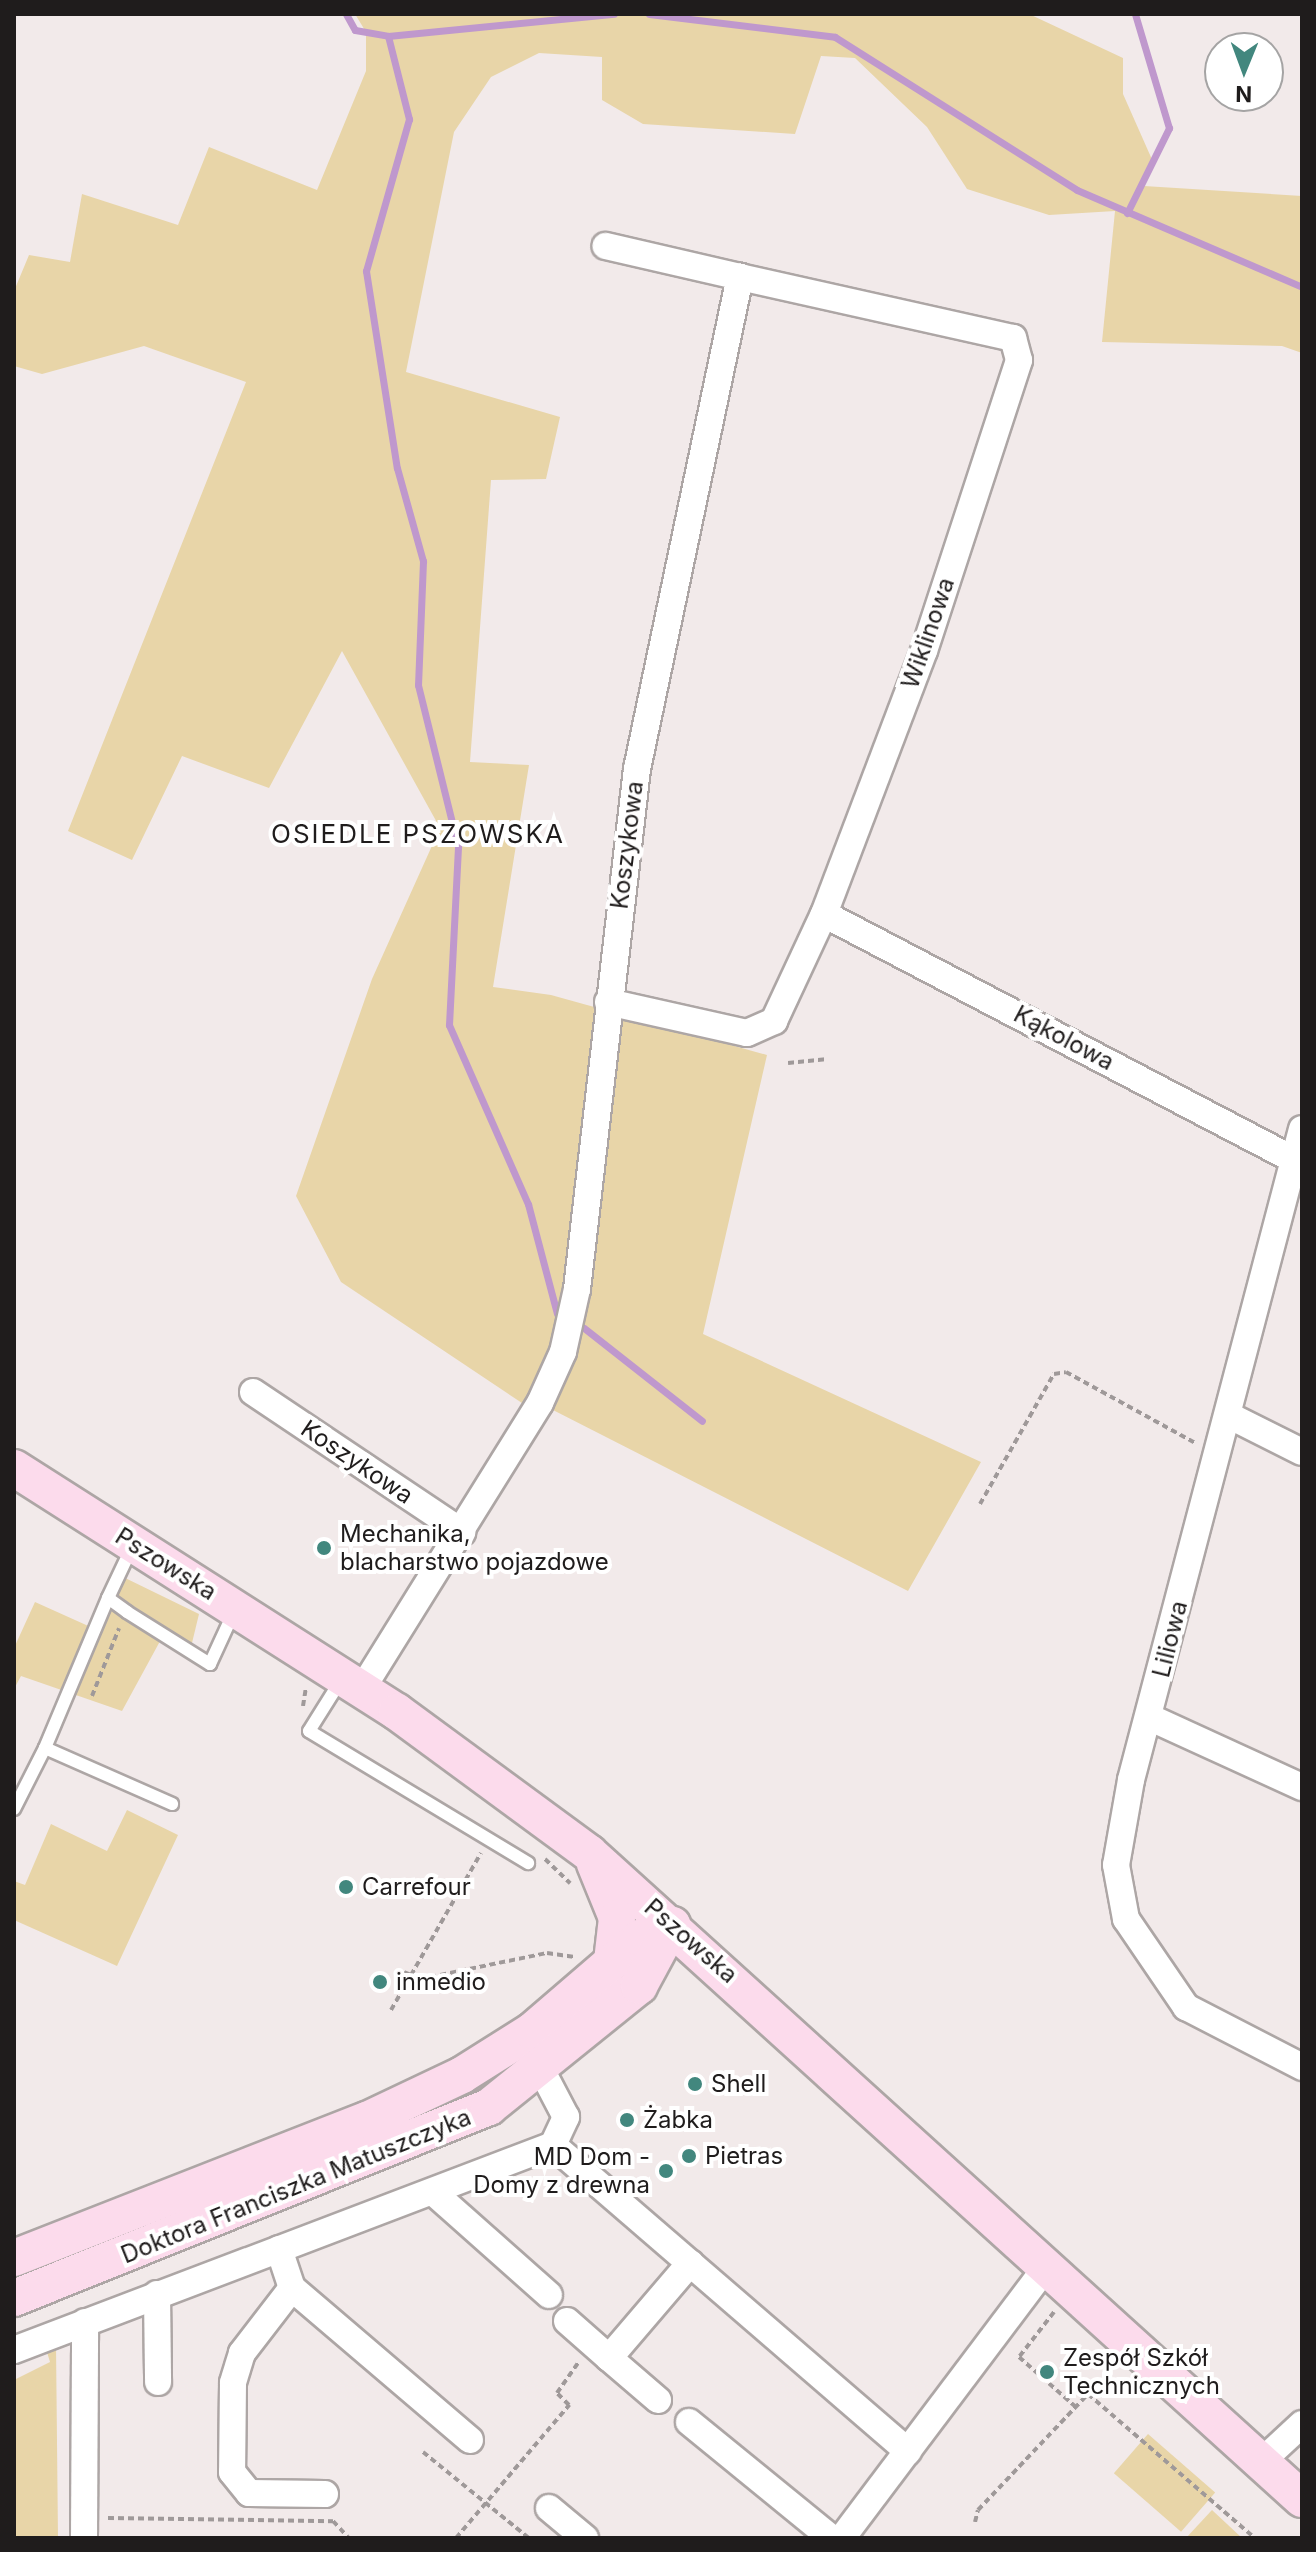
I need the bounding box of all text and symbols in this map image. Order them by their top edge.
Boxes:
north arrow [1204,32,1284,112]
text: N [1235,81,1252,107]
street label: Wiklinowa [896,574,960,692]
street label: Koszykowa [605,779,649,911]
district label: OSIEDLE PSZOWSKA [271,818,565,850]
street label: Kąkolowa [1009,1000,1119,1076]
street label: Koszykowa [296,1414,418,1510]
place label: Mechanika, blacharstwo pojazdowe [340,1520,609,1576]
street label: Pszowska [110,1522,222,1606]
marker: Mechanika, blacharstwo pojazdowe [315,1539,333,1557]
street label: Liliowa [1147,1598,1193,1680]
place label: Carrefour [362,1873,471,1901]
marker: Carrefour [337,1878,355,1896]
street label: Pszowska [639,1893,743,1989]
place label: inmedio [396,1968,486,1996]
marker: inmedio [371,1973,389,1991]
place label: Shell [711,2070,766,2098]
marker: Shell [686,2075,704,2093]
street label: Doktora Franciszka Matuszczyka [117,2102,475,2270]
place label: Żabka [643,2106,713,2134]
marker: Żabka [618,2111,636,2129]
place label: Pietras [705,2142,783,2170]
place label: MD Dom - Domy z drewna [473,2143,650,2199]
marker: Pietras [680,2147,698,2165]
marker: MD Dom - Domy z drewna [657,2162,675,2180]
place label: Zespół Szkół Technicznych [1063,2344,1220,2400]
marker: Zespół Szkół Technicznych [1038,2363,1056,2381]

